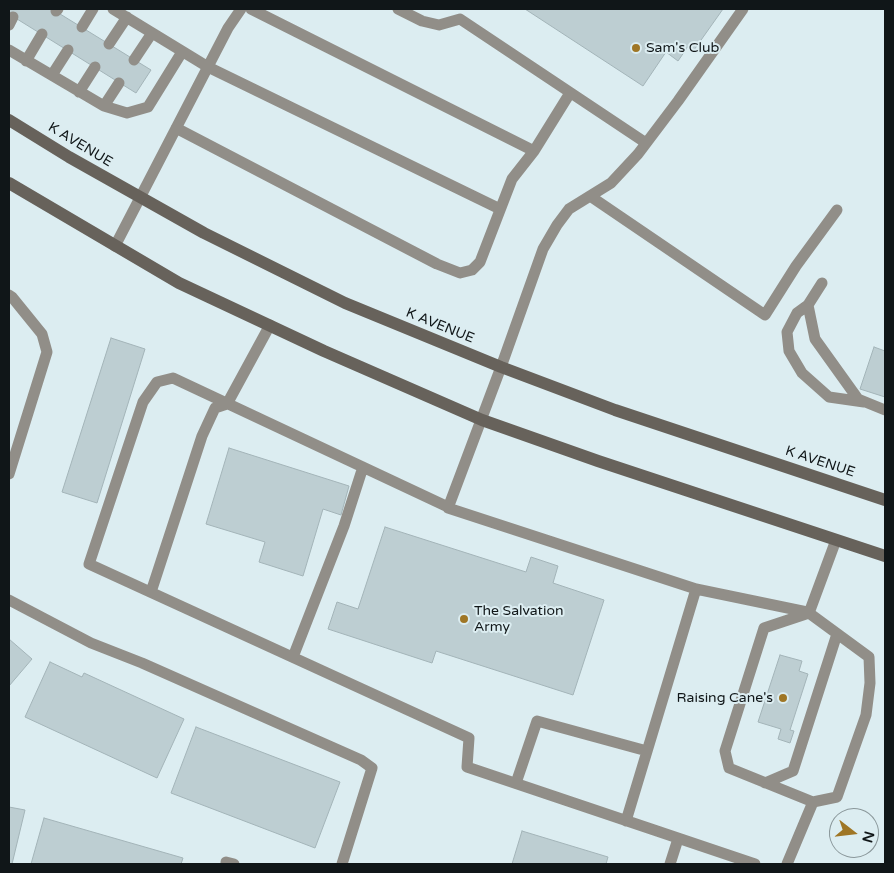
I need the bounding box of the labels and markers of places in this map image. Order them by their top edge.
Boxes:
place label: Sam's Club [646,40,719,56]
marker: Sam's Club [630,42,642,54]
place label: The Salvation Army [474,603,563,636]
marker: The Salvation Army [458,613,470,625]
place label: Raising Cane's [677,690,773,706]
marker: Raising Cane's [777,692,789,704]

